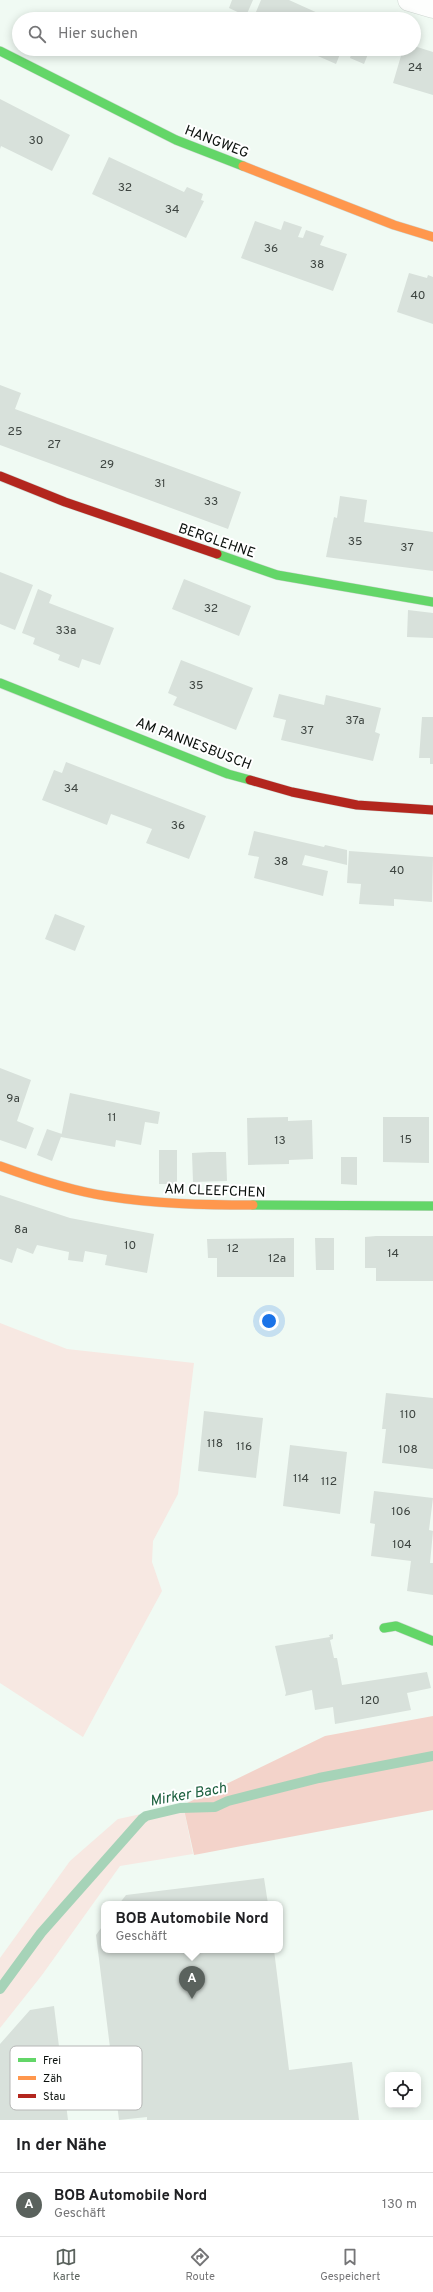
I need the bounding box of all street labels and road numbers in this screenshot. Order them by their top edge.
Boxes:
street label: HANGWEG [182,122,251,162]
street label: BERGLEHNE [176,520,257,563]
street label: AM PANNESBUSCH [133,715,254,774]
street label: AM CLEEFCHEN [164,1181,266,1202]

